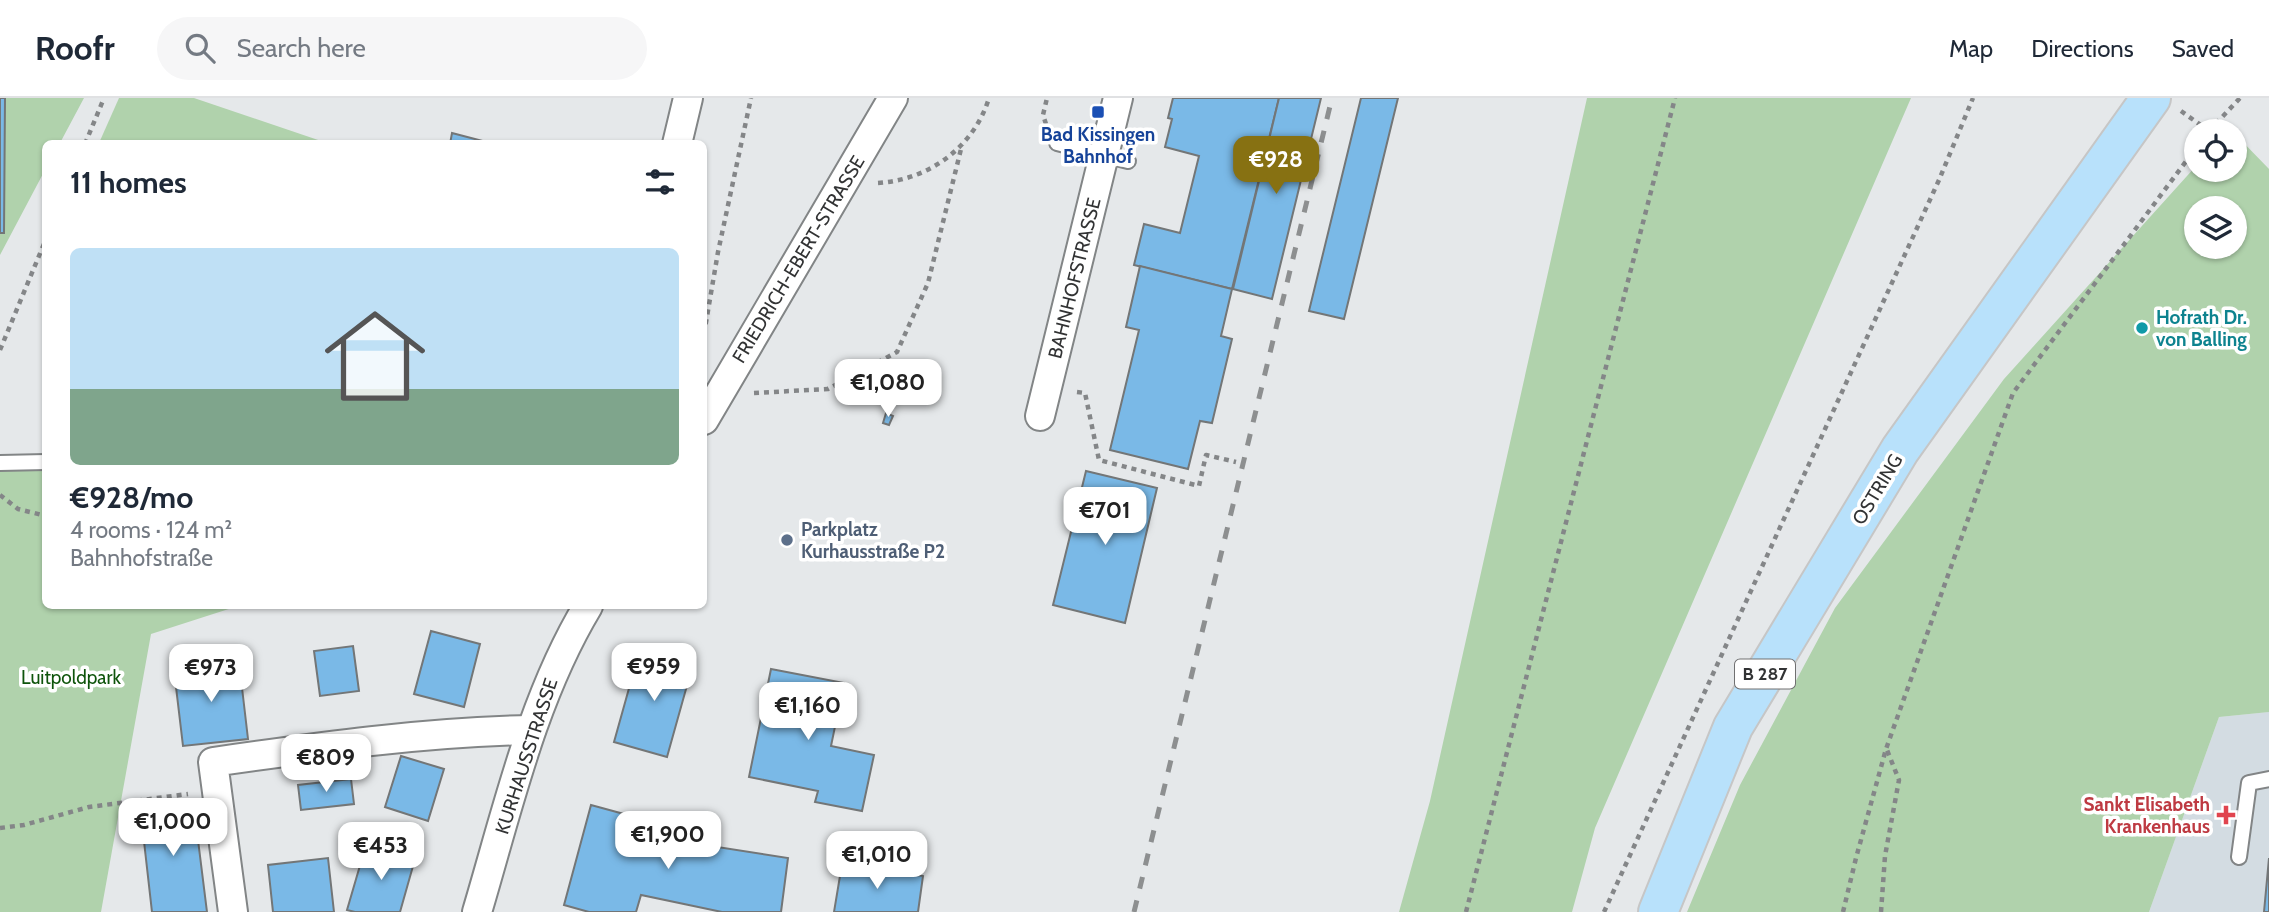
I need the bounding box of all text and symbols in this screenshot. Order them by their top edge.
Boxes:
search box [157,17,647,80]
text: Roofr [35,28,115,68]
icon: search [181,29,219,67]
text: Search here [237,32,366,64]
text: Map [1949,34,1993,63]
text: Directions [2031,34,2134,63]
text: Saved [2172,34,2234,63]
marker: Bad Kissingen Bahnhof [1090,104,1106,120]
map controls [2184,119,2247,259]
button: locate [2184,119,2247,182]
place label: Bad Kissingen Bahnhof [1041,123,1155,168]
pin: €928 [1235,136,1317,196]
text: €928 [1249,145,1303,173]
street label: FRIEDRICH-EBERT-STRASSE [727,151,870,367]
icon: filters [641,163,679,201]
text: 11 homes [70,164,187,201]
street label: BAHNHOFSTRASSE [1043,195,1106,361]
button: layers [2184,196,2247,259]
icon: home [312,293,438,419]
place label: Hofrath Dr. von Balling [2156,306,2247,351]
marker: Hofrath Dr. von Balling [2134,320,2150,336]
pin: €1,080 [831,360,945,419]
text: €1,080 [851,368,925,396]
street label: OSTRING [1847,450,1907,529]
text: €928/mo [70,479,193,516]
pin: €701 [1064,488,1146,547]
text: €701 [1080,496,1131,524]
text: 4 rooms · 124 m² [70,516,232,544]
place label: Parkplatz Kurhausstraße P2 [801,518,945,563]
marker: Parkplatz Kurhausstraße P2 [779,532,795,548]
text: Bahnhofstraße [70,544,213,572]
pin: €973 [170,644,252,704]
pin: €959 [613,644,695,703]
text: €959 [628,652,680,680]
text: €973 [185,653,237,681]
road number: B 287 [1735,660,1795,688]
park label: Luitpoldpark [21,666,121,689]
street label: KURHAUSSTRASSE [490,675,563,837]
pin: €1,160 [751,682,865,742]
text: €1,160 [775,691,841,719]
pin: €809 [285,734,367,794]
text: €809 [297,743,355,771]
place label: Sankt Elisabeth Krankenhaus [2084,793,2210,838]
pin: €1,000 [116,798,230,858]
marker: Sankt Elisabeth Krankenhaus [2216,805,2236,825]
text: €1,000 [134,807,212,835]
pin: €1,900 [611,812,725,871]
text: €1,900 [631,820,705,848]
pin: €453 [340,822,422,882]
text: €453 [354,831,408,859]
pin: €1,010 [820,832,934,891]
text: €1,010 [842,840,912,868]

